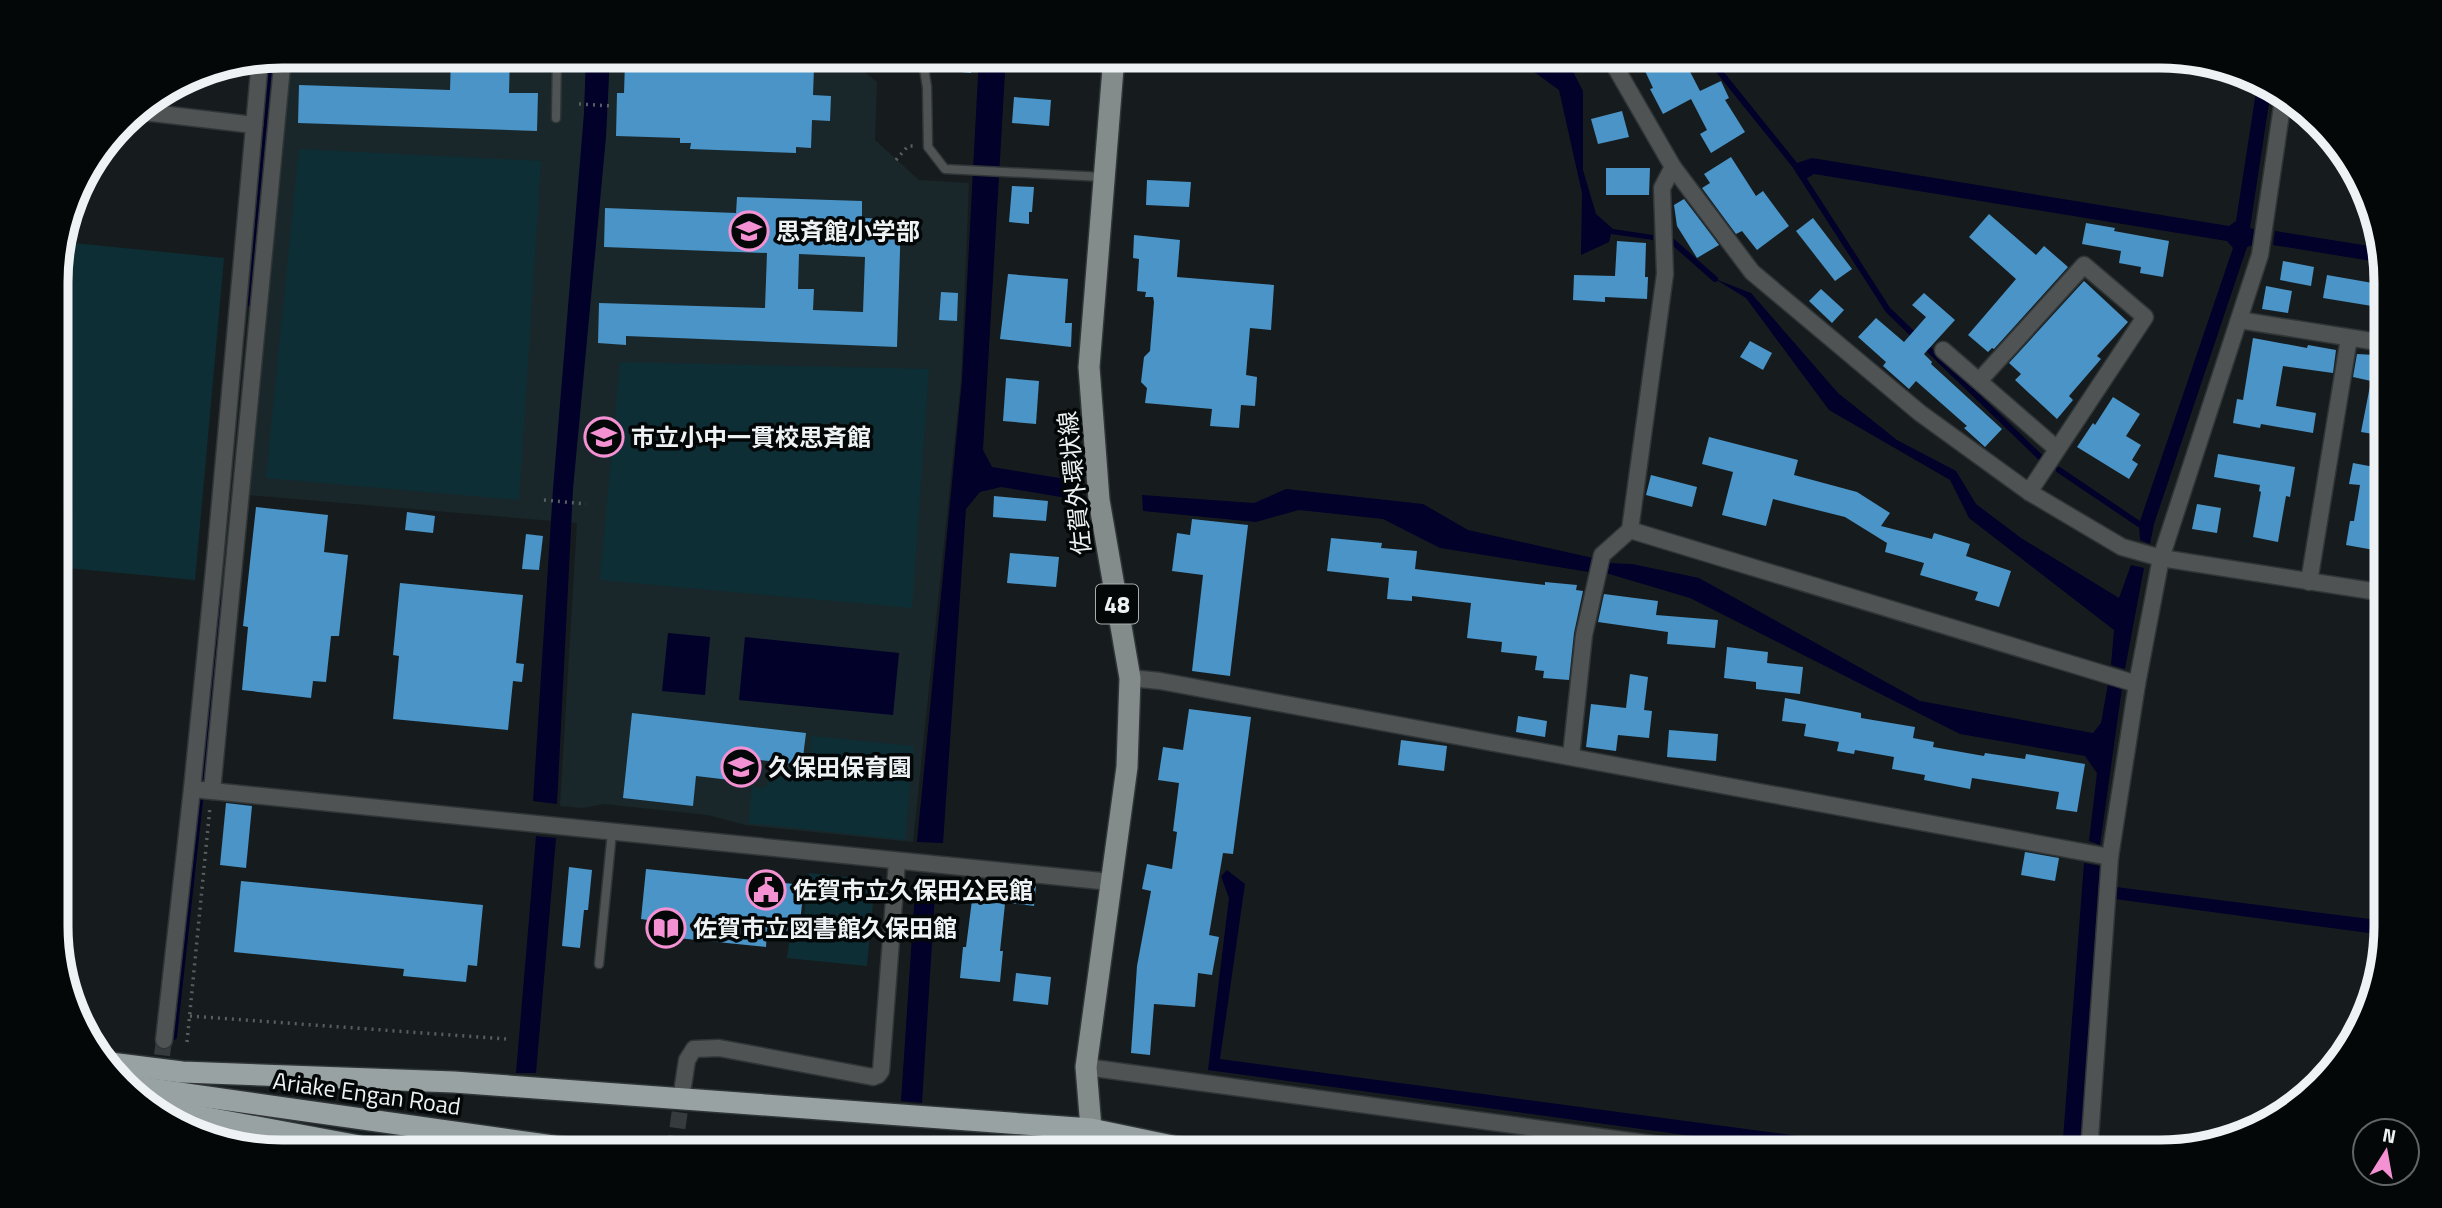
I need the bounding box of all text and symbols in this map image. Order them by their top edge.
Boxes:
school or university icon: 思斉館小学部 [728,210,770,252]
place label: 思斉館小学部 [776,213,920,249]
street label: 佐賀外環状線 [1049,410,1099,556]
school or university icon: 市立小中一貫校思斉館 [583,416,625,458]
place label: 市立小中一貫校思斉館 [631,419,871,455]
road number: 48 [1096,584,1138,624]
school or university icon: 久保田保育園 [720,746,762,788]
place label: 久保田保育園 [768,749,912,785]
public building icon: 佐賀市立久保田公民館 [745,869,787,911]
place label: 佐賀市立久保田公民館 [793,872,1033,908]
library icon: 佐賀市立図書館久保田館 [645,907,687,949]
place label: 佐賀市立図書館久保田館 [693,910,957,946]
street label: Ariake Engan Road [271,1062,463,1124]
north arrow [2351,1117,2421,1187]
text: N [2380,1119,2399,1150]

